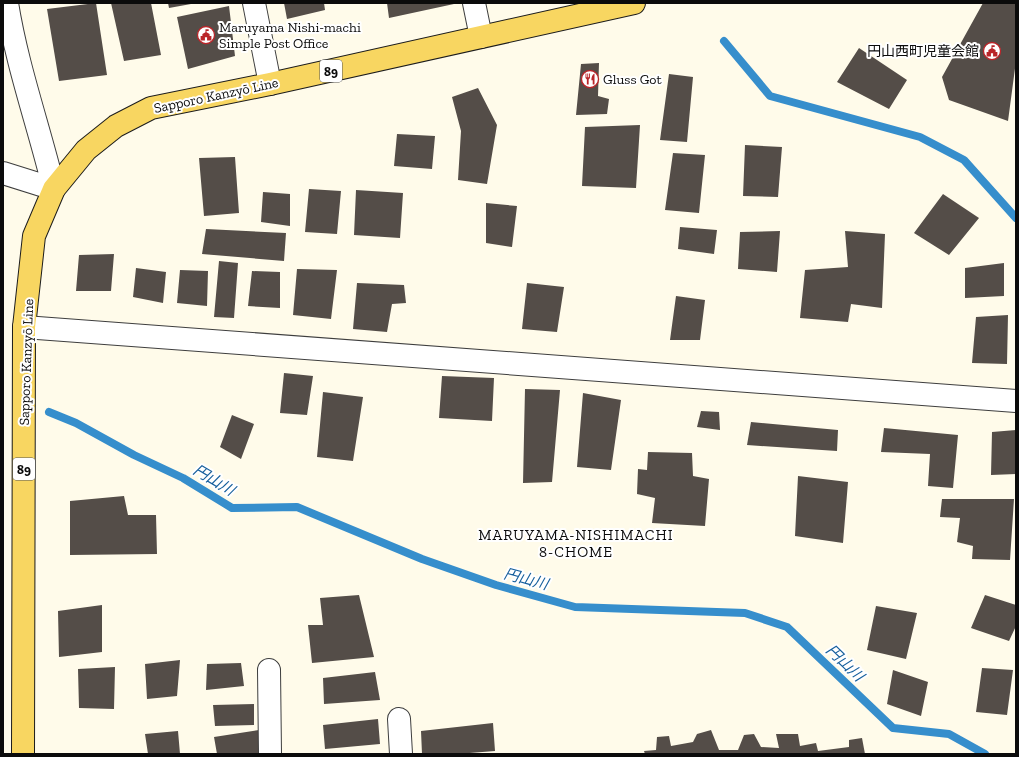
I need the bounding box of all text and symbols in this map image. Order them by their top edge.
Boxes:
place label: Maruyama Nishi-machi Simple Post Office [219,19,361,52]
public building icon: Maruyama Nishi-machi Simple Post Office [196,25,216,45]
public building icon: 円山西町児童会館 [982,41,1002,61]
place label: 円山西町児童会館 [867,43,979,60]
road number: 89 [320,60,342,82]
restaurant icon: Gluss Got [580,69,600,89]
place label: Gluss Got [603,71,663,88]
street label: Sapporo Kanzyō Line [152,74,280,117]
street label: Sapporo Kanzyō Line [16,298,37,426]
road number: 89 [13,458,35,480]
water label: 円山川 [190,461,240,500]
district label: MARUYAMA-NISHIMACHI 8-CHOME [478,526,674,561]
water label: 円山川 [502,564,552,594]
water label: 円山川 [823,641,869,686]

